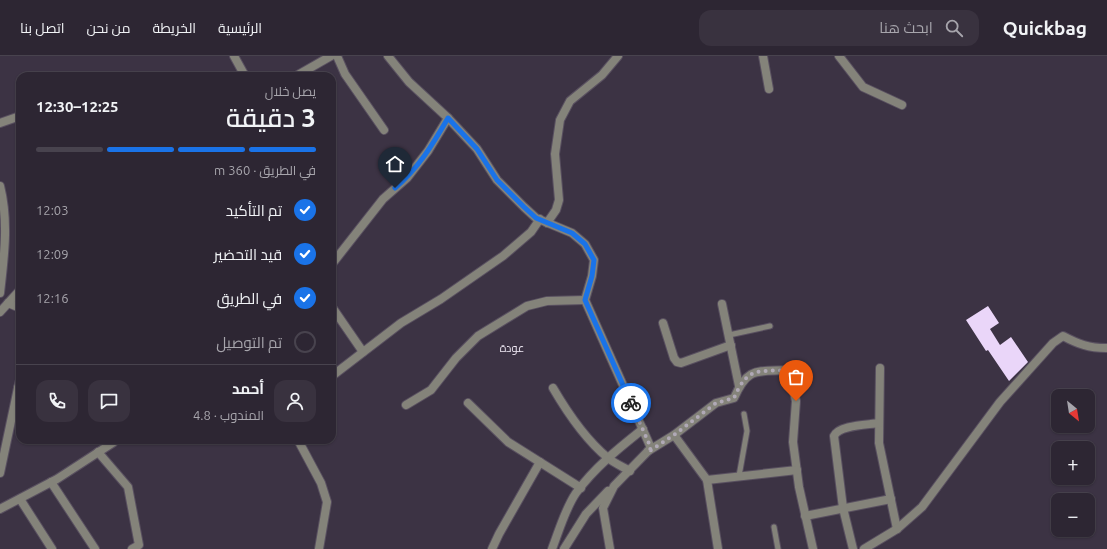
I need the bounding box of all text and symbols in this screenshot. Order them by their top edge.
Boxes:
search box [699,10,979,46]
icon: search [943,17,965,39]
text: Quickbag [1003,17,1087,39]
text: ابحث هنا [879,19,933,36]
text: اتصل بنا [20,20,64,36]
text: من نحن [86,20,130,36]
text: الخريطة [152,20,196,36]
text: الرئيسية [218,20,262,36]
text: يصل خلال [265,84,316,98]
text: 12:25–12:30 [36,98,119,115]
text: 3 دقيقة [226,103,316,132]
pin [378,147,412,188]
icon: home [384,153,406,175]
text: في الطريق · 360 m [214,163,316,177]
icon: check [294,199,316,221]
text: تم التأكيد [226,202,282,219]
text: 12:03 [36,203,69,217]
icon: check [294,243,316,265]
text: قيد التحضير [214,246,282,263]
text: 12:09 [36,247,69,261]
icon: check [294,287,316,309]
text: في الطريق [217,290,282,307]
text: 12:16 [36,291,69,305]
text: تم التوصيل [216,334,282,351]
district label: عودة [500,342,524,355]
pin [779,360,813,401]
icon: bag [785,366,807,388]
button: phone [36,380,78,422]
button: chat [88,380,130,422]
text: أحمد [232,380,264,397]
button: person [274,380,316,422]
courier [611,383,651,423]
north arrow [1051,389,1095,433]
map controls [1051,389,1095,537]
icon: bike [620,392,642,414]
text: المندوب · 4.8 [193,408,264,422]
button: + [1051,441,1095,485]
button: − [1051,493,1095,537]

